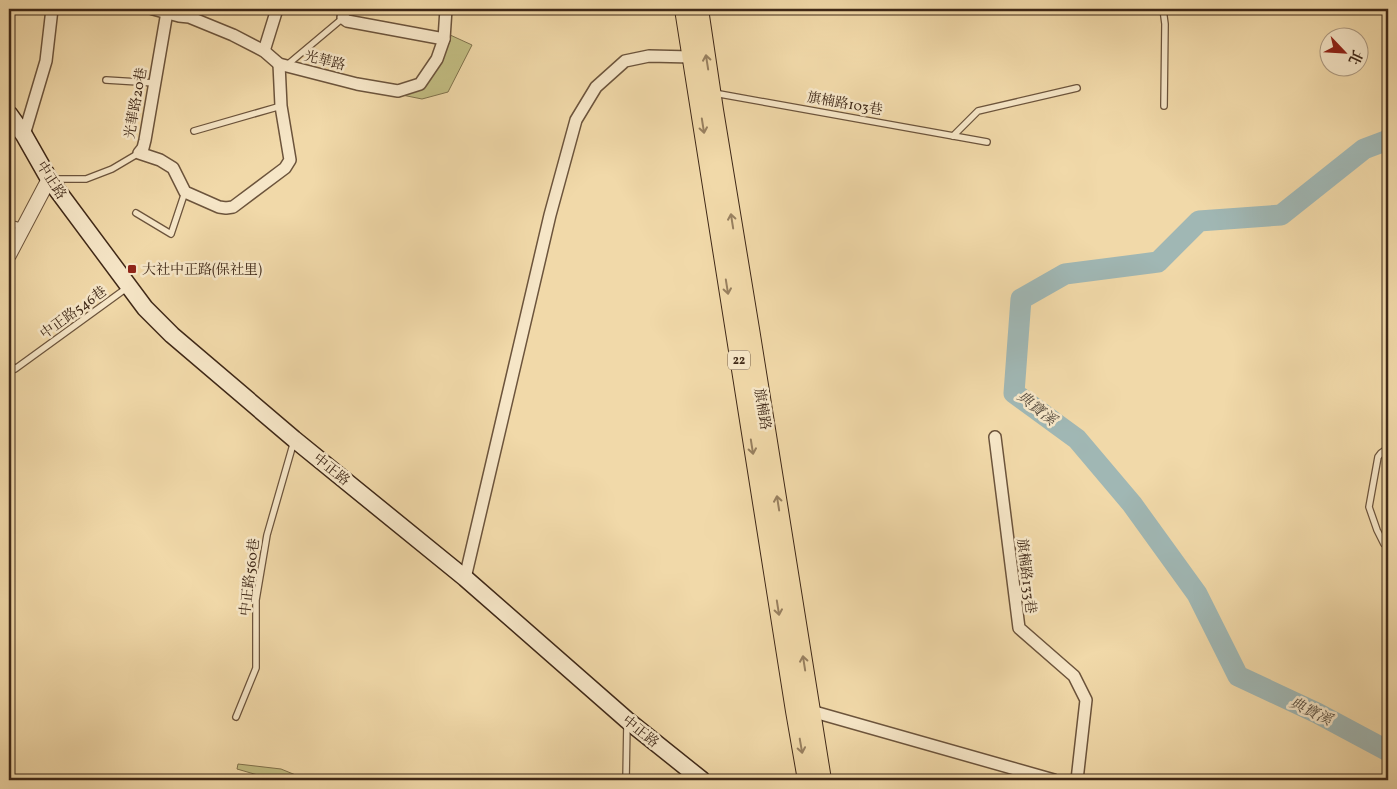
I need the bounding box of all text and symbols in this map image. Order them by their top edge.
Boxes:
north arrow [1320,28,1370,78]
street label: 光華路 [302,47,347,76]
text: 北 [1343,47,1366,67]
one-way arrow [702,54,712,70]
street label: 光華路20巷 [121,66,152,140]
street label: 旗楠路103巷 [805,88,884,120]
one-way arrow [698,118,708,134]
street label: 中正路 [31,158,70,204]
one-way arrow [727,214,737,230]
place label: 大社中正路(保社里) [142,261,262,280]
marker: 大社中正路(保社里) [126,263,138,275]
one-way arrow [723,278,733,294]
street label: 中正路546巷 [37,283,111,344]
road number: 22 [728,350,750,370]
street label: 旗楠路 [749,387,774,431]
water label: 典寶溪 [1012,387,1062,433]
one-way arrow [748,439,758,455]
street label: 中正路 [309,450,353,491]
one-way arrow [773,495,783,511]
street label: 中正路560巷 [236,537,265,617]
street label: 旗楠路133巷 [1011,537,1040,615]
one-way arrow [773,599,783,615]
one-way arrow [798,655,808,671]
water label: 典寶溪 [1286,693,1337,733]
street label: 中正路 [618,712,662,753]
one-way arrow [796,737,806,753]

